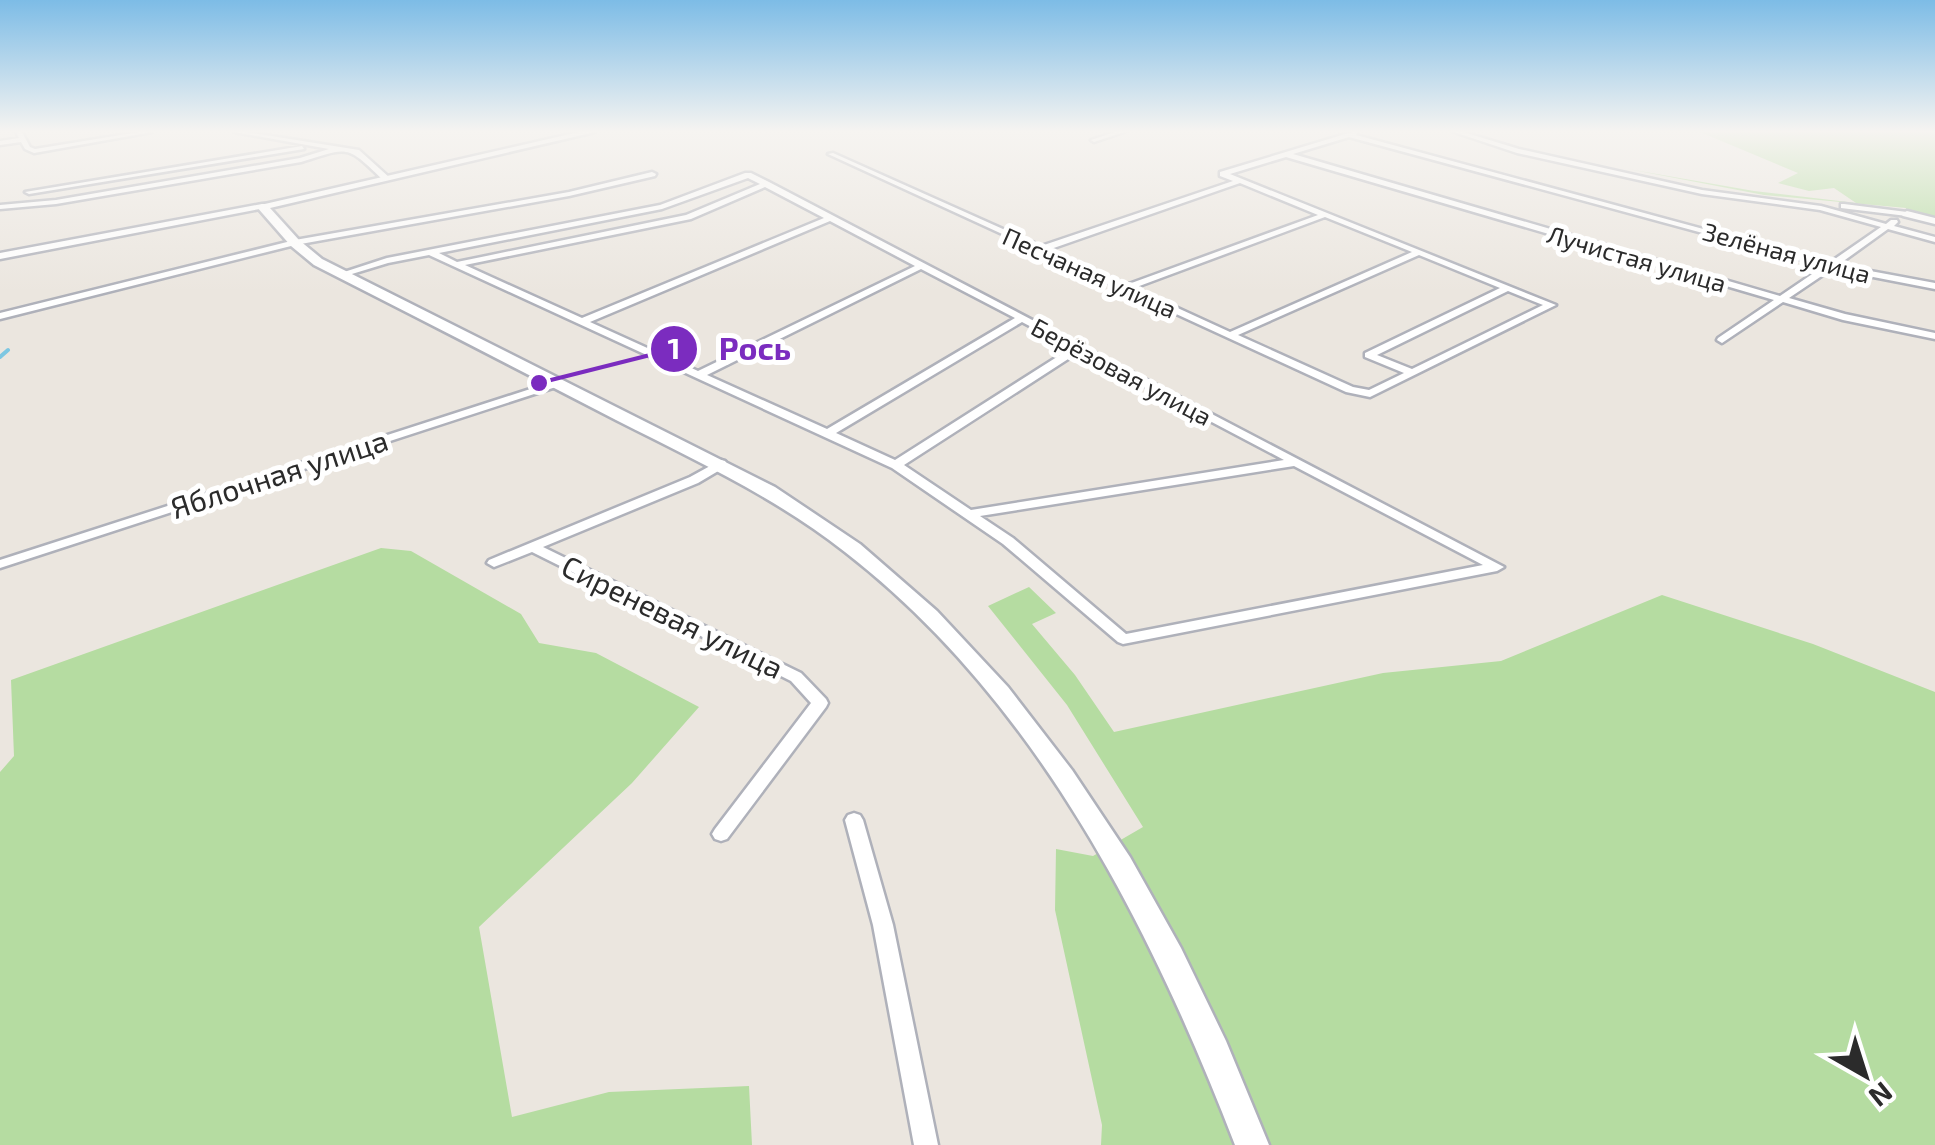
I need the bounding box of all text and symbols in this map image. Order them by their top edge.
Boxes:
street label: Зелёная улица [1700,215,1874,290]
street label: Лучистая улица [1544,218,1730,299]
street label: Песчаная улица [998,220,1181,325]
street label: Берёзовая улица [1026,311,1217,432]
callout: Рось [649,318,811,380]
text: Рось [719,328,791,366]
text: 1 [668,329,680,365]
street label: Яблочная улица [166,421,393,526]
street label: Сиреневая улица [556,547,790,686]
north arrow [1815,1025,1915,1125]
text: N [1863,1076,1900,1115]

